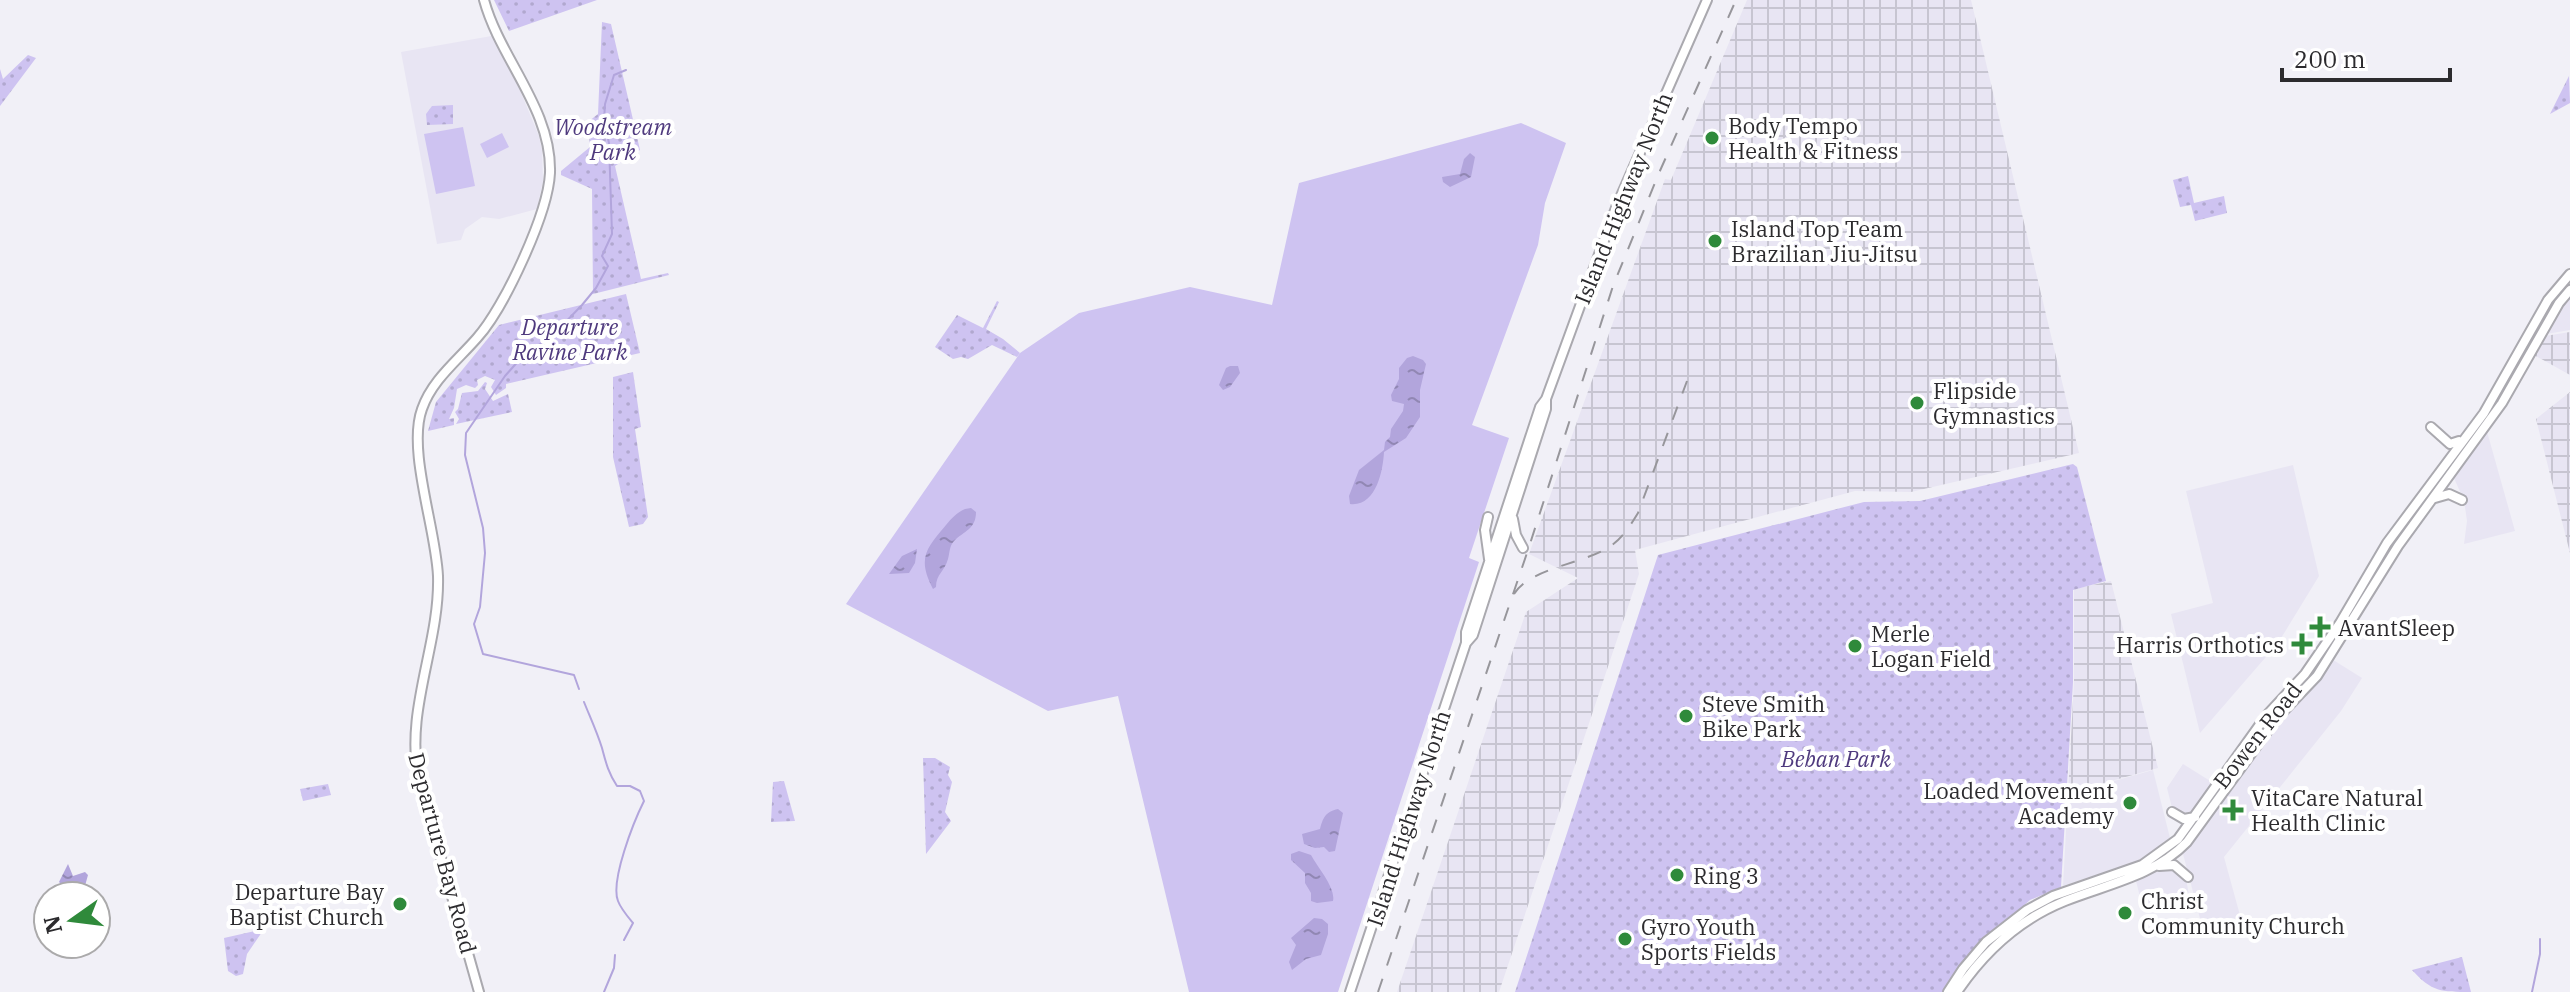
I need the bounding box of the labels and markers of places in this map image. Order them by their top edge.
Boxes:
place label: Body Tempo Health & Fitness [1728,111,1898,165]
marker: Body Tempo Health & Fitness [1703,129,1721,147]
place label: Island Top Team Brazilian Jiu-Jitsu [1731,214,1918,268]
marker: Island Top Team Brazilian Jiu-Jitsu [1706,232,1724,250]
place label: Flipside Gymnastics [1933,376,2055,430]
marker: Flipside Gymnastics [1908,394,1926,412]
place label: AvantSleep [2338,613,2455,642]
marker: AvantSleep [2309,616,2331,638]
place label: Merle Logan Field [1871,619,1991,673]
place label: Harris Orthotics [2116,630,2284,659]
marker: Harris Orthotics [2291,633,2313,655]
marker: Merle Logan Field [1846,637,1864,655]
place label: Steve Smith Bike Park [1702,689,1825,743]
marker: Steve Smith Bike Park [1677,707,1695,725]
place label: Loaded Movement Academy [1923,776,2114,830]
place label: VitaCare Natural Health Clinic [2251,783,2423,837]
marker: Loaded Movement Academy [2121,794,2139,812]
marker: VitaCare Natural Health Clinic [2222,799,2244,821]
place label: Ring 3 [1693,861,1759,890]
marker: Ring 3 [1668,866,1686,884]
place label: Departure Bay Baptist Church [229,877,384,931]
place label: Christ Community Church [2141,886,2345,940]
marker: Departure Bay Baptist Church [391,895,409,913]
marker: Christ Community Church [2116,904,2134,922]
place label: Gyro Youth Sports Fields [1641,912,1776,966]
marker: Gyro Youth Sports Fields [1616,930,1634,948]

